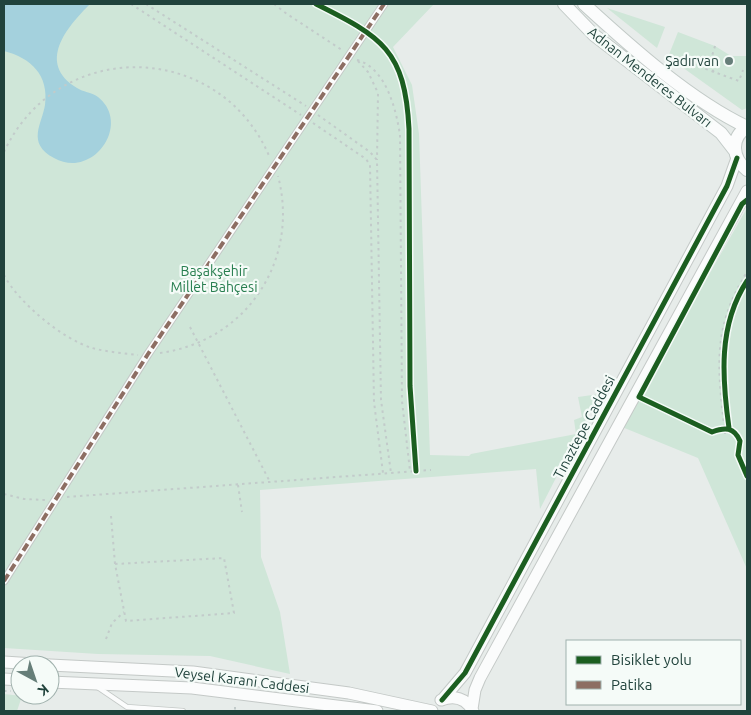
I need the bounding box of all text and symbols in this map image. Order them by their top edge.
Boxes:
street label: Adnan Menderes Bulvarı [585,24,715,130]
place label: Şadırvan [665,53,719,69]
marker: Şadırvan [723,55,735,67]
park label: Başakşehir Millet Bahçesi [170,263,258,295]
street label: Tınaztepe Caddesi [550,373,618,481]
legend [566,640,741,705]
text: Bisiklet yolu [611,651,692,668]
north arrow [10,655,60,705]
street label: Veysel Karani Caddesi [174,664,310,696]
text: Patika [611,676,652,693]
text: K [34,681,52,700]

